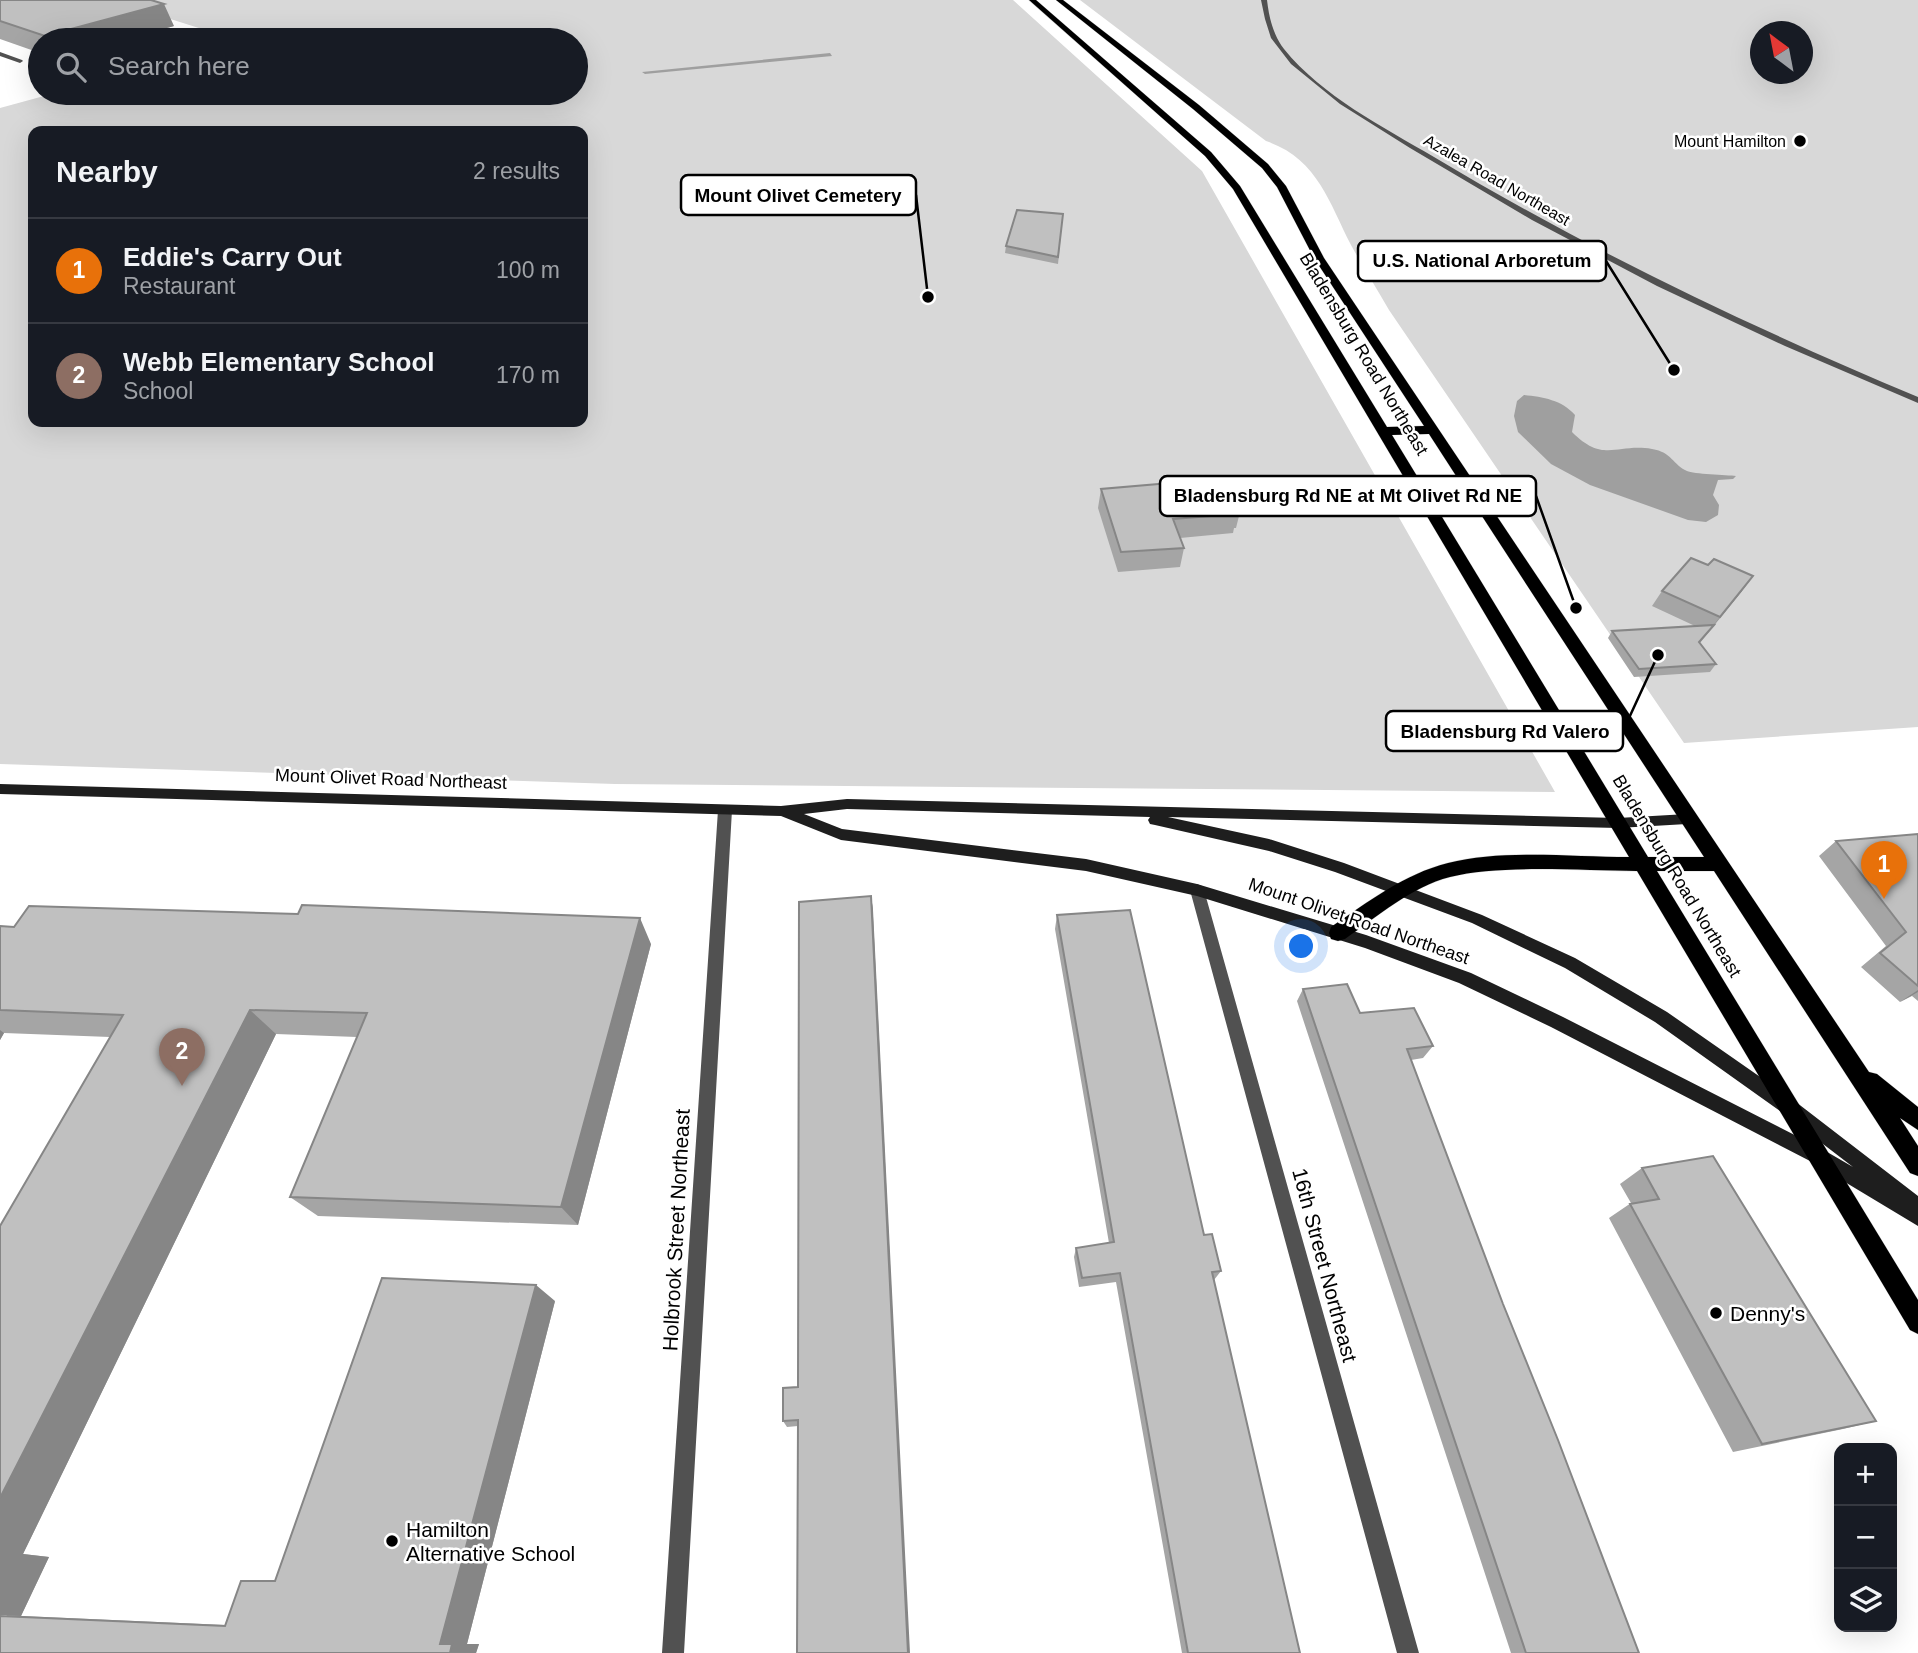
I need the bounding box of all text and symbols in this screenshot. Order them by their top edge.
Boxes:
north arrow [1750,21,1813,84]
search box [28,28,588,105]
icon: search [52,48,90,86]
text: Search here [108,51,250,81]
street label: Azalea Road Northeast [1421,131,1573,229]
place label: Mount Hamilton [1674,133,1786,150]
marker: Mount Hamilton [1792,133,1808,149]
text: Nearby [56,155,158,188]
text: 2 results [473,158,560,184]
callout: Mount Olivet Cemetery [681,175,916,215]
text: Mount Olivet Cemetery [695,185,902,206]
callout: U.S. National Arboretum [1358,241,1606,281]
text: Eddie's Carry Out [123,242,342,272]
street label: Bladensburg Road Northeast [1296,249,1432,459]
text: U.S. National Arboretum [1373,250,1591,271]
text: 1 [73,257,85,283]
text: 100 m [496,257,560,283]
text: Restaurant [123,273,236,299]
text: Webb Elementary School [123,347,435,377]
text: 2 [73,362,85,388]
text: 170 m [496,362,560,388]
text: School [123,378,193,404]
callout: Bladensburg Rd NE at Mt Olivet Rd NE [1160,476,1536,516]
text: Bladensburg Rd NE at Mt Olivet Rd NE [1174,485,1522,506]
callout: Bladensburg Rd Valero [1386,711,1623,751]
text: Bladensburg Rd Valero [1400,721,1610,742]
street label: Mount Olivet Road Northeast [275,765,507,793]
street label: Bladensburg Road Northeast [1609,771,1745,981]
pin: 1 [1861,841,1907,899]
street label: Mount Olivet Road Northeast [1246,874,1472,968]
your location [1284,929,1318,963]
pin: 2 [159,1028,205,1086]
street label: Holbrook Street Northeast [658,1108,694,1352]
street label: 16th Street Northeast [1288,1166,1362,1365]
place label: Denny's [1730,1302,1805,1325]
marker: Denny's [1708,1305,1724,1321]
map controls [1834,1443,1897,1632]
button: + [1834,1443,1897,1506]
button: − [1834,1506,1897,1569]
place label: Hamilton Alternative School [406,1518,575,1565]
marker: Hamilton Alternative School [384,1533,400,1549]
button: layers [1834,1569,1897,1632]

